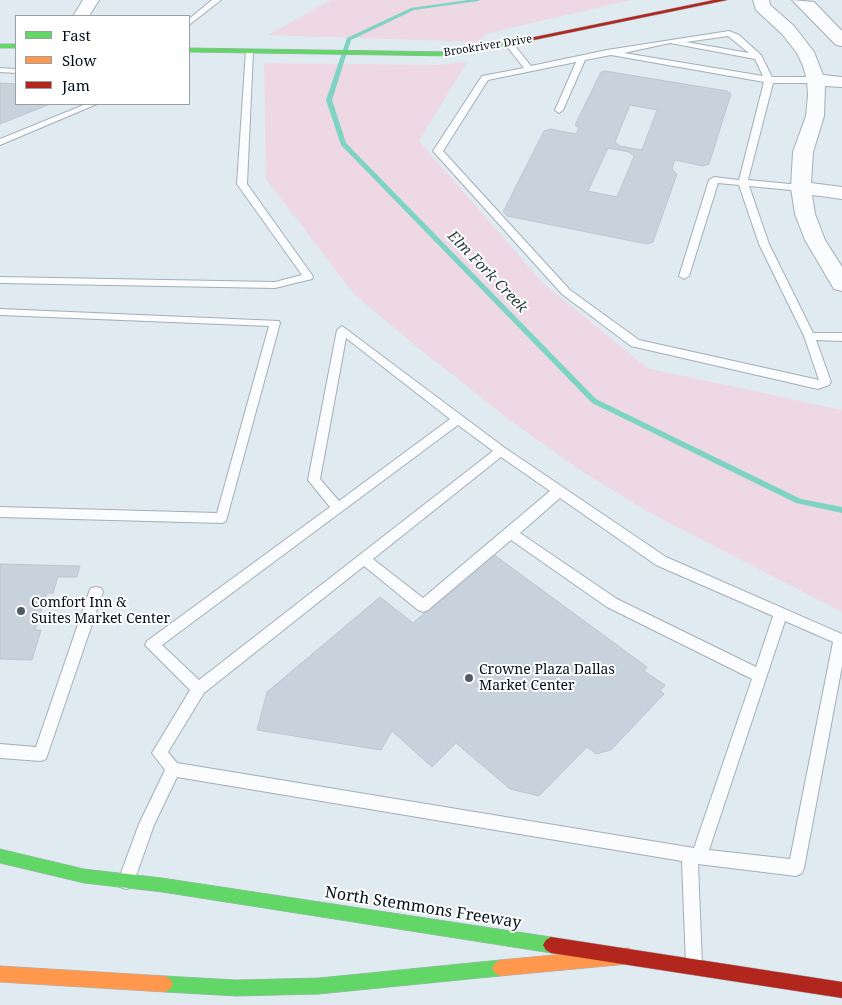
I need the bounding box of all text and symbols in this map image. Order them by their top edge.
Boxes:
legend [15,15,190,105]
text: Fast [62,25,91,45]
street label: Brookriver Drive [443,32,533,60]
text: Slow [62,50,96,70]
text: Jam [62,75,90,95]
water label: Elm Fork Creek [443,227,531,317]
place label: Comfort Inn & Suites Market Center [31,595,170,628]
marker: Comfort Inn & Suites Market Center [15,605,27,617]
place label: Crowne Plaza Dallas Market Center [479,662,615,694]
marker: Crowne Plaza Dallas Market Center [463,672,475,684]
street label: North Stemmons Freeway [323,883,523,933]

